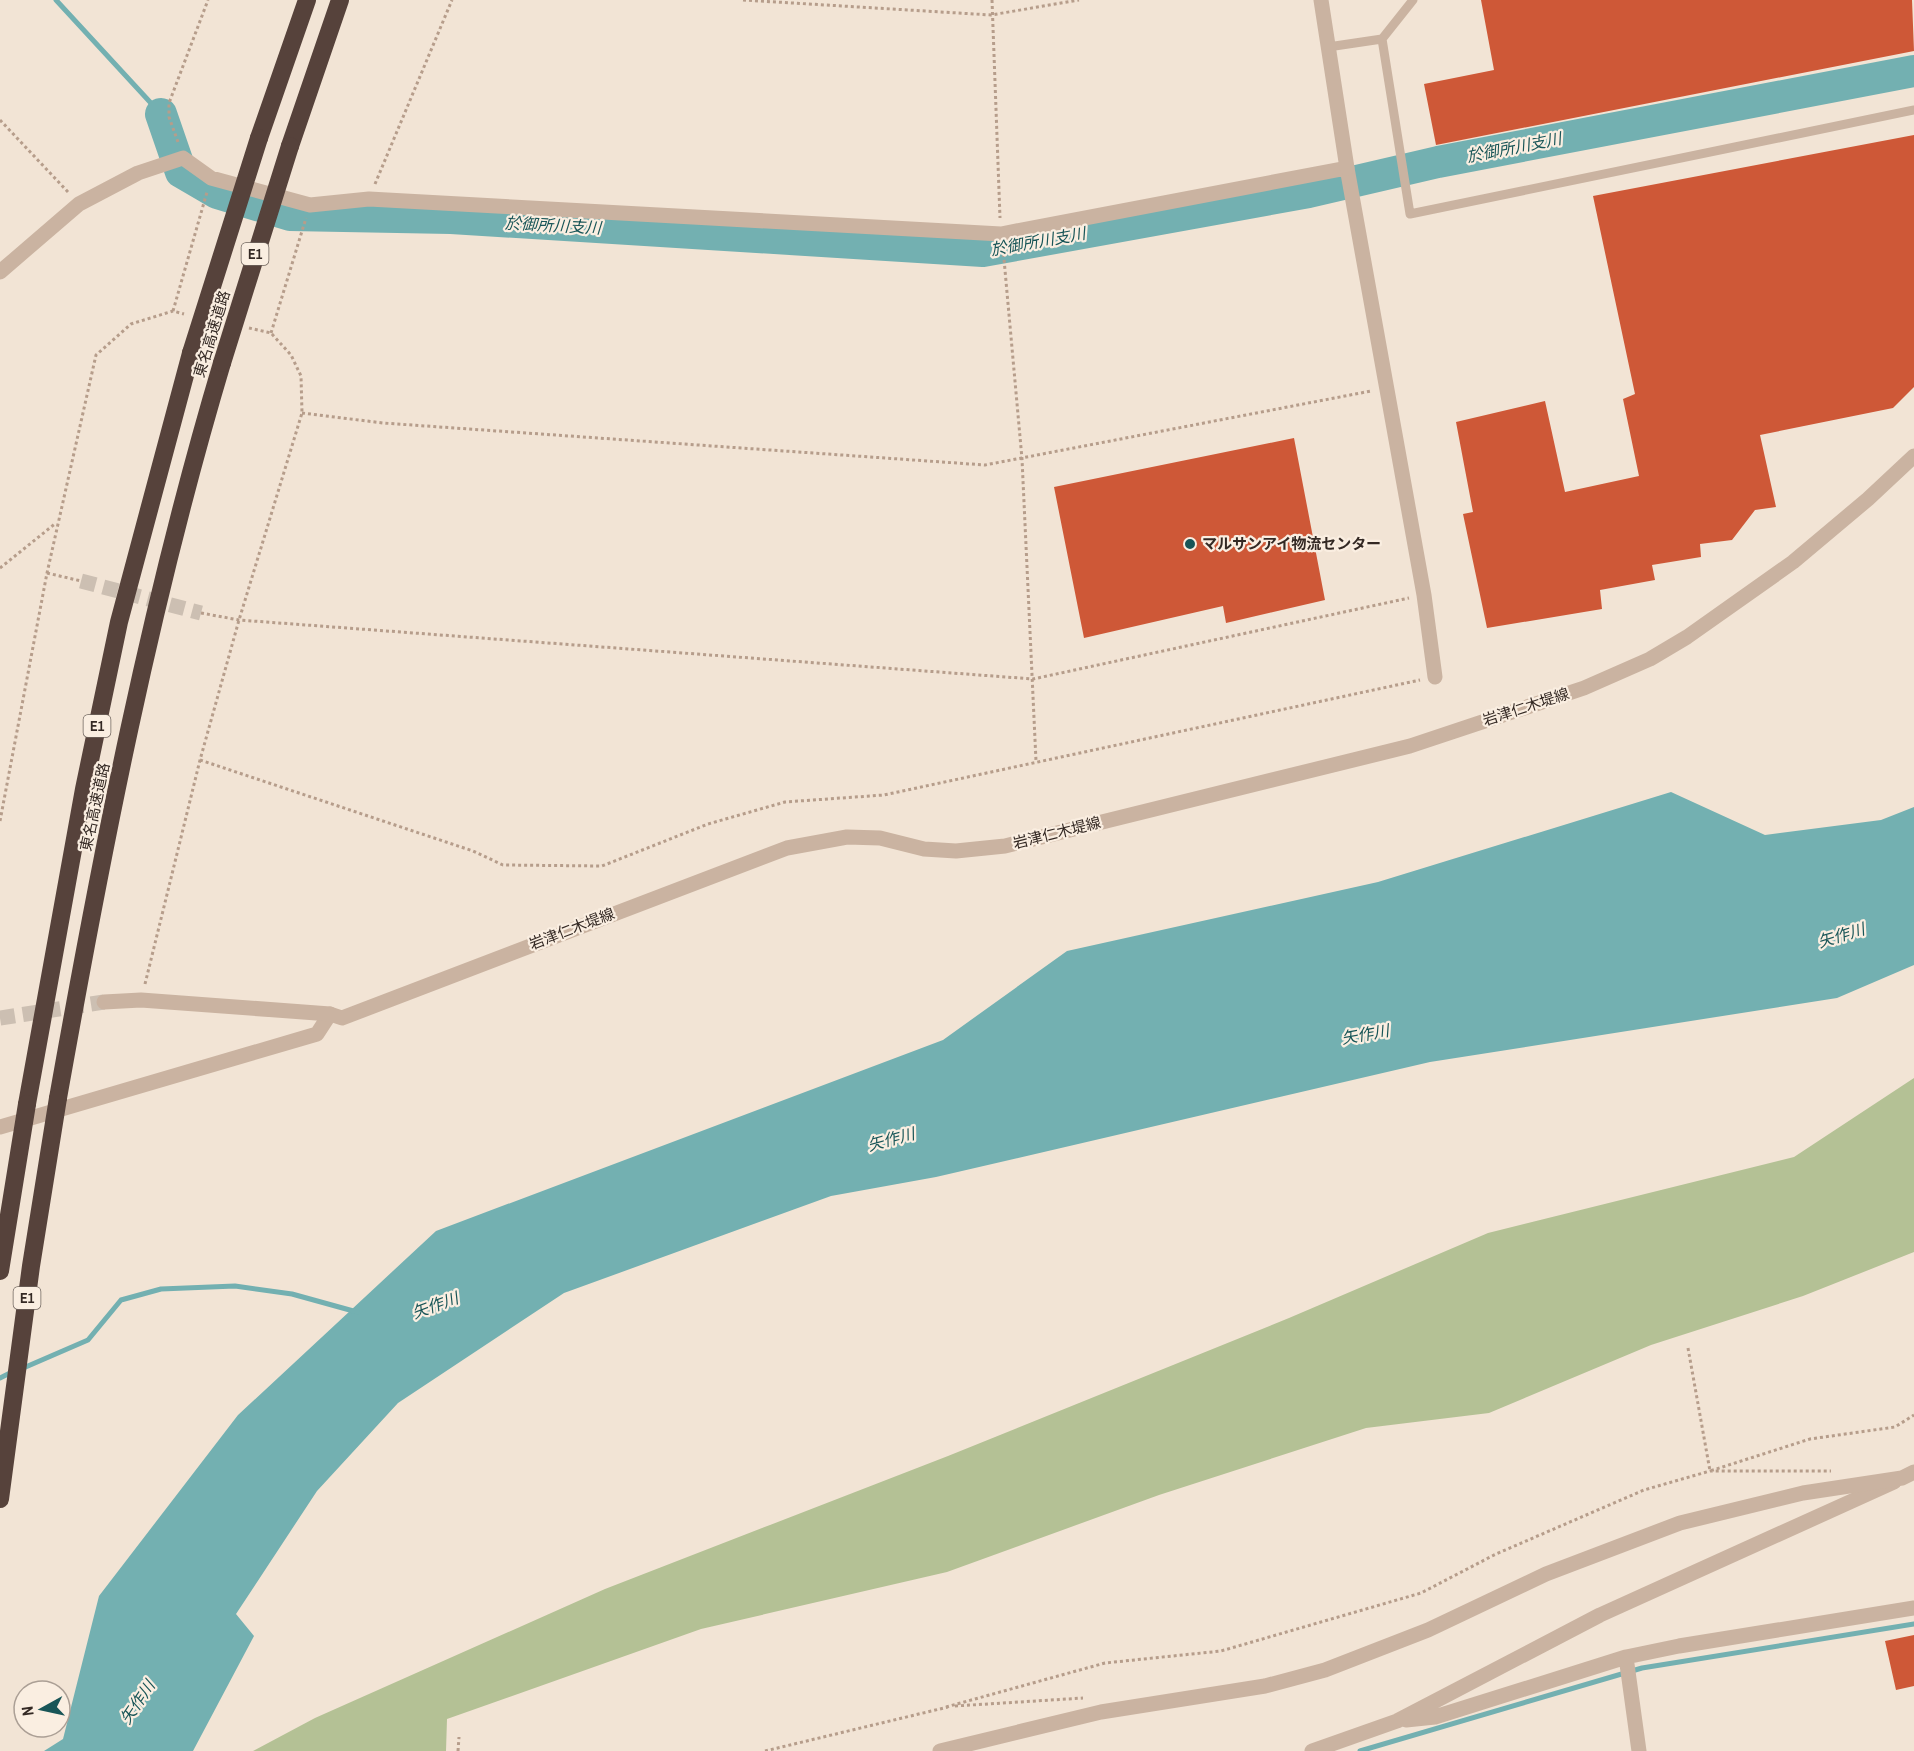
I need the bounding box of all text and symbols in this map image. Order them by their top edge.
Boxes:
water label: 於御所川支川 [1465,127,1565,167]
water label: 於御所川支川 [504,212,603,239]
water label: 於御所川支川 [989,221,1089,260]
road number: E1 [242,243,268,265]
street label: 東名高速道路 [188,288,235,380]
place label: マルサンアイ物流センター [1202,533,1381,554]
marker: マルサンアイ物流センター [1183,537,1197,551]
street label: 岩津仁木堤線 [1480,683,1572,730]
road number: E1 [84,715,110,737]
street label: 東名高速道路 [75,761,114,853]
street label: 岩津仁木堤線 [1011,811,1103,854]
street label: 岩津仁木堤線 [526,903,618,954]
water label: 矢作川 [1815,917,1869,953]
water label: 矢作川 [1339,1019,1393,1049]
water label: 矢作川 [865,1122,919,1156]
water label: 矢作川 [409,1286,463,1324]
road number: E1 [14,1287,40,1309]
water label: 矢作川 [114,1674,161,1728]
north arrow [12,1679,72,1739]
text: N [16,1705,39,1717]

